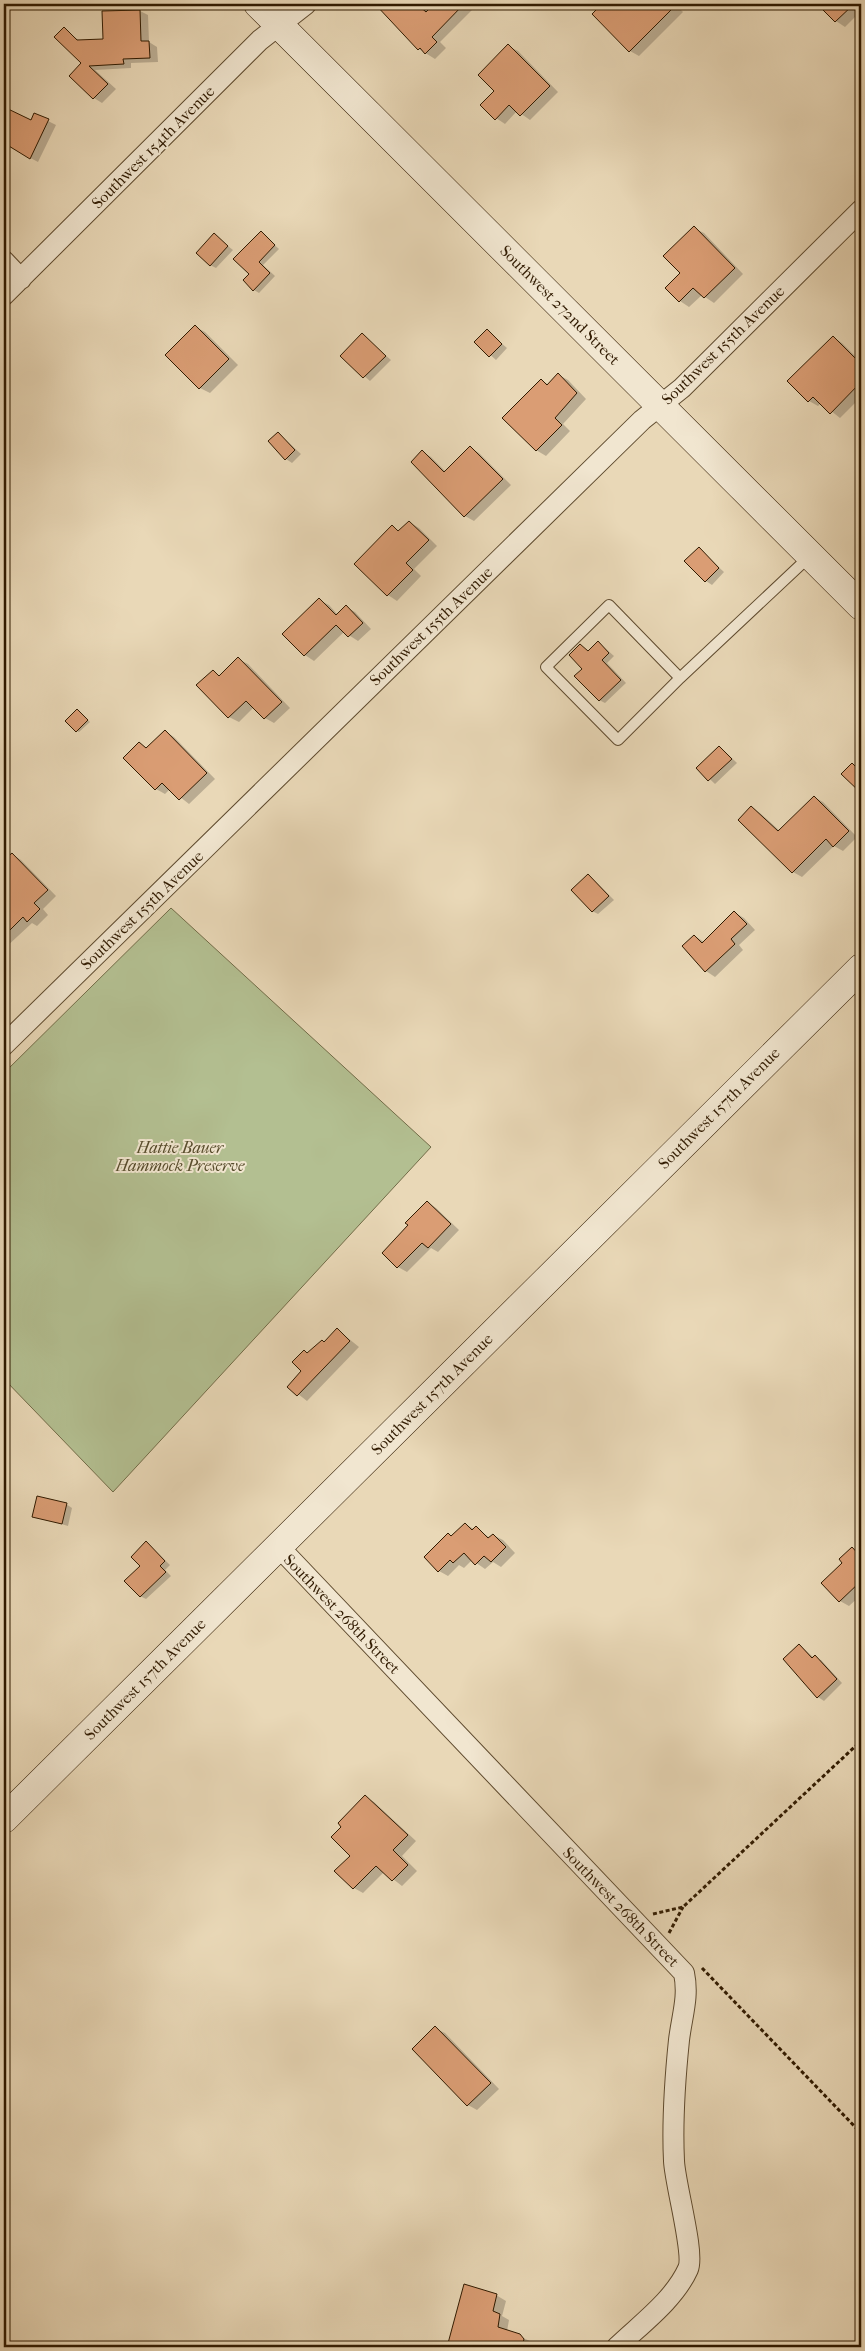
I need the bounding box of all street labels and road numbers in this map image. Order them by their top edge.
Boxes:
street label: Southwest 154th Avenue [88,82,218,212]
street label: Southwest 272nd Street [496,241,624,369]
street label: Southwest 155th Avenue [658,281,788,409]
street label: Southwest 155th Avenue [366,562,496,690]
street label: Southwest 155th Avenue [77,846,207,974]
street label: Southwest 157th Avenue [654,1043,784,1173]
street label: Southwest 157th Avenue [367,1329,497,1459]
street label: Southwest 268th Street [280,1550,404,1678]
street label: Southwest 157th Avenue [80,1614,210,1744]
street label: Southwest 268th Street [559,1843,683,1971]

